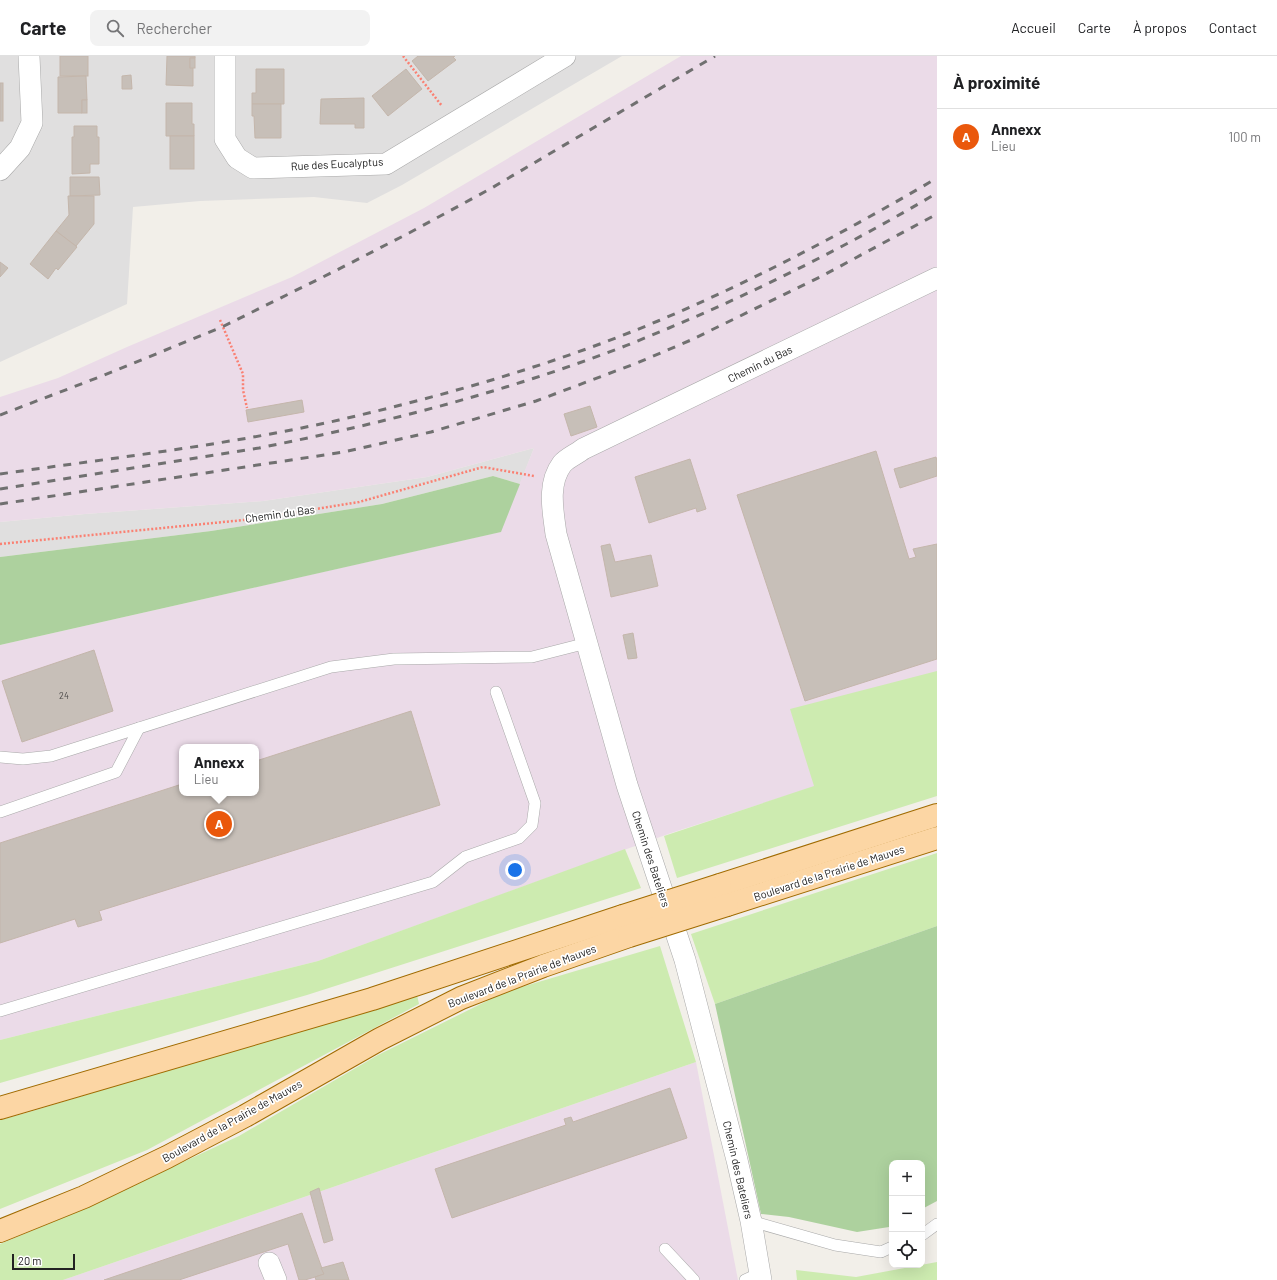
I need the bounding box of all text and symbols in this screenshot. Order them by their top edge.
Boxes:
search box [90,10,370,46]
text: Carte [20,16,66,39]
icon: search [104,17,126,39]
text: Rechercher [136,19,212,37]
text: Accueil [1011,19,1056,36]
text: Carte [1078,19,1111,36]
text: À propos [1133,19,1187,36]
text: Contact [1209,19,1257,36]
text: À proximité [953,72,1040,92]
text: Annexx [991,120,1041,138]
text: A [962,129,970,145]
text: 100 m [1228,129,1261,145]
text: Lieu [991,138,1016,154]
street label: Rue des Eucalyptus [290,155,384,172]
street label: Chemin du Bas [725,342,794,385]
street label: Chemin du Bas [244,502,316,525]
house number: 24 [59,690,69,701]
popup [179,744,259,796]
text: Annexx [194,753,244,771]
text: Lieu [194,771,218,787]
pin: A [206,809,232,839]
street label: Chemin des Bateliers [630,809,673,909]
street label: Boulevard de la Prairie de Mauves [752,842,906,903]
your location [505,860,525,880]
street label: Boulevard de la Prairie de Mauves [446,941,598,1010]
street label: Boulevard de la Prairie de Mauves [160,1077,304,1164]
street label: Chemin des Bateliers [721,1120,756,1220]
map controls [889,1160,925,1268]
button: + [889,1160,925,1196]
button: − [889,1196,925,1232]
button: locate [889,1232,925,1268]
scale bar [12,1252,75,1271]
text: 20 m [18,1254,41,1267]

